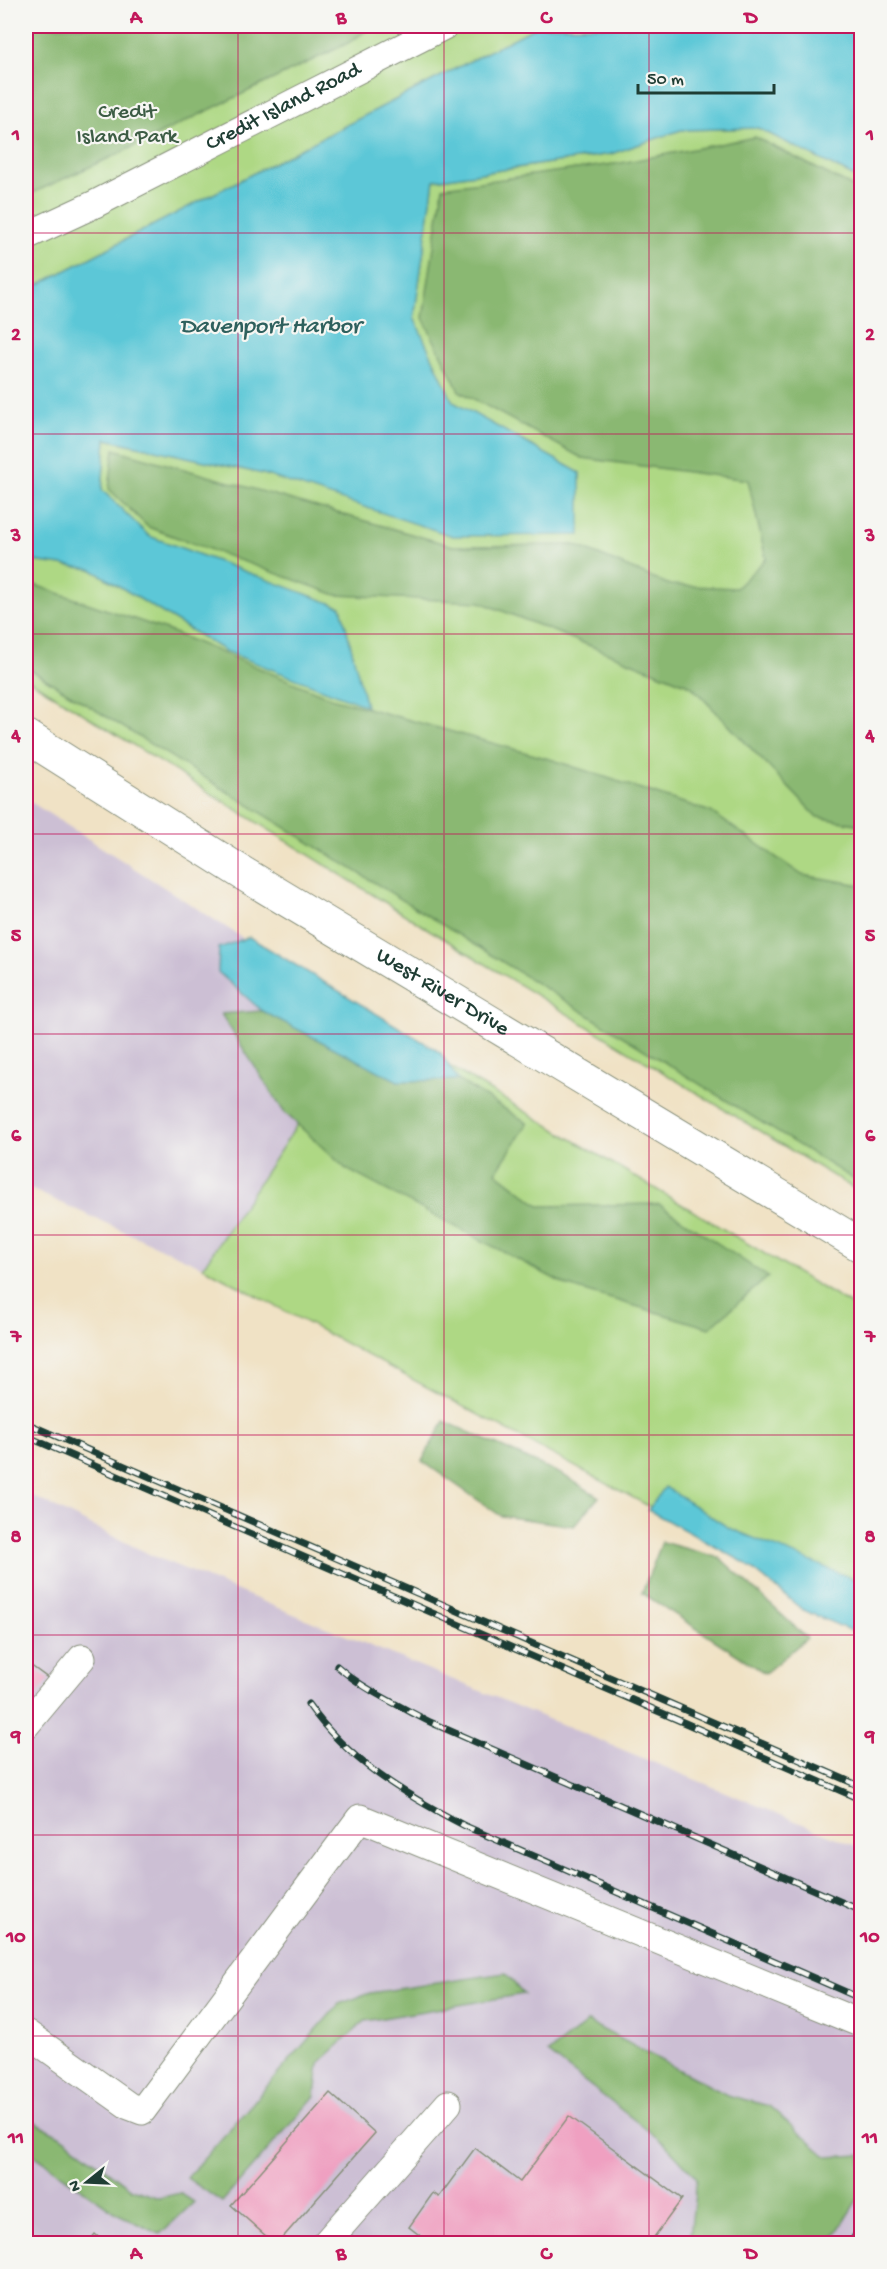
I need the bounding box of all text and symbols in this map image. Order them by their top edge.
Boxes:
text: A [129,8,144,31]
text: B [335,8,347,31]
text: C [540,8,554,31]
text: D [742,8,758,31]
street label: Credit Island Road [202,57,367,158]
scale bar [638,57,774,95]
text: 50 m [647,70,684,91]
park label: Credit Island Park [77,100,180,151]
text: 1 [11,125,20,148]
text: 1 [865,125,874,148]
water label: Davenport Harbor [180,313,365,342]
text: 2 [11,325,21,348]
text: 2 [865,325,875,348]
text: 3 [10,526,21,549]
text: 3 [864,526,875,549]
text: 4 [10,726,21,749]
text: 4 [864,726,875,749]
text: 5 [11,926,22,949]
text: 5 [865,926,876,949]
street label: West River Drive [371,943,514,1043]
text: 6 [11,1126,22,1149]
text: 6 [865,1126,876,1149]
text: 7 [10,1327,23,1350]
text: 7 [864,1327,877,1350]
text: 8 [11,1527,22,1550]
text: 8 [865,1527,876,1550]
text: 9 [10,1727,21,1750]
text: 9 [864,1727,875,1750]
text: 10 [5,1927,26,1950]
text: 10 [859,1927,880,1950]
text: 11 [7,2128,24,2151]
text: 11 [861,2128,878,2151]
north arrow [57,2152,117,2212]
text: N [65,2177,87,2193]
text: A [129,2244,144,2267]
text: B [335,2244,347,2267]
text: C [540,2244,554,2267]
text: D [742,2244,758,2267]

